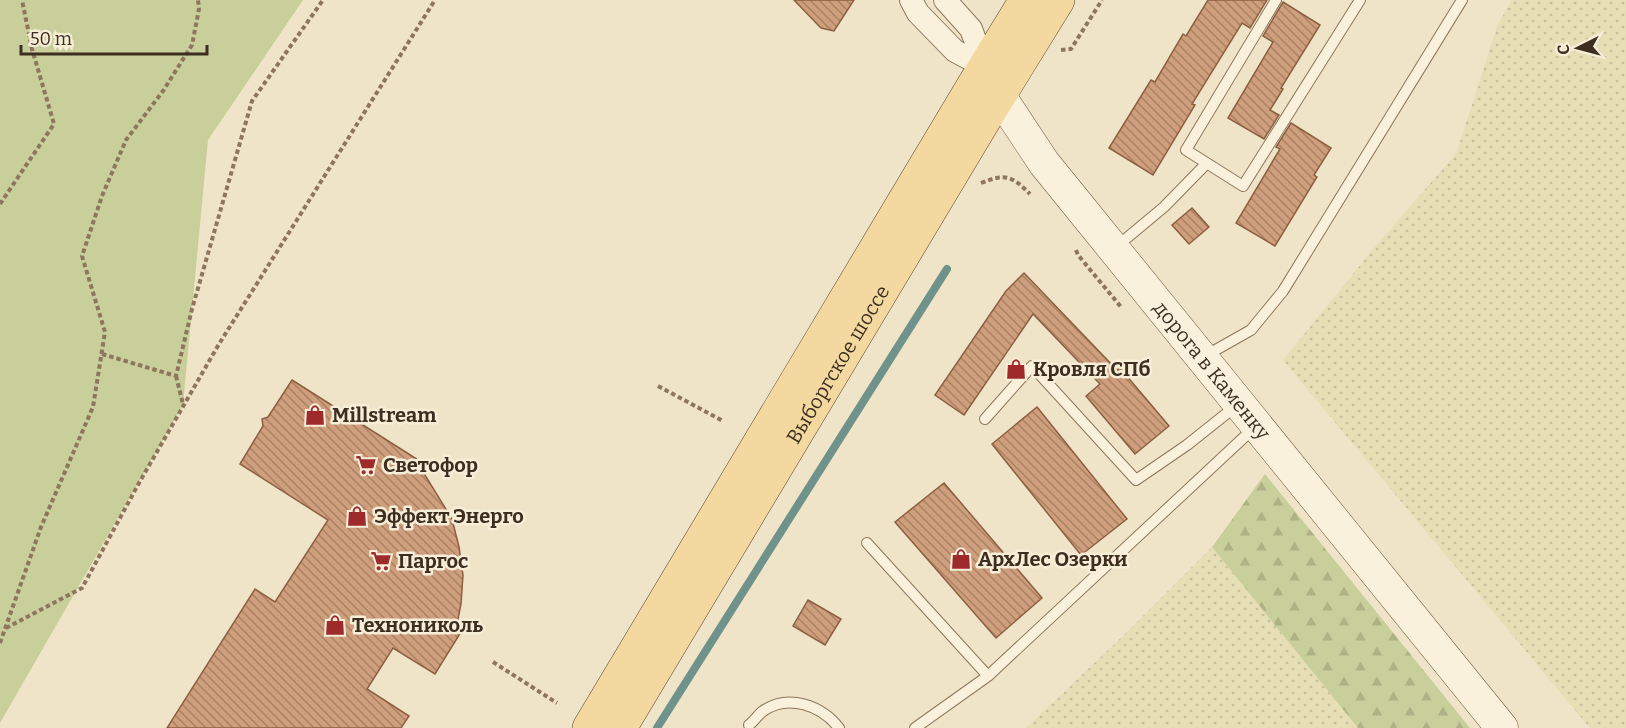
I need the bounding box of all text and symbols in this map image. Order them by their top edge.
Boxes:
scale bar [21,18,207,56]
north arrow [1548,18,1608,78]
text: 50 m [30,28,72,50]
text: С [1554,43,1574,56]
street label: Выборгское шоссе [781,281,894,448]
street label: дорога в Каменку [1149,296,1276,445]
shop icon: Кровля СПб [1004,357,1028,381]
place label: Кровля СПб [1033,357,1150,381]
shop icon: Millstream [303,403,327,427]
place label: Millstream [332,403,436,427]
supermarket icon: Светофор [354,453,378,477]
place label: Светофор [383,453,478,477]
shop icon: Эффект Энерго [345,504,369,528]
place label: Эффект Энерго [374,504,524,528]
shop icon: АрхЛес Озерки [949,547,973,571]
place label: АрхЛес Озерки [978,547,1127,571]
supermarket icon: Паргос [369,549,393,573]
place label: Паргос [398,549,468,573]
shop icon: Технониколь [323,613,347,637]
place label: Технониколь [352,613,483,637]

